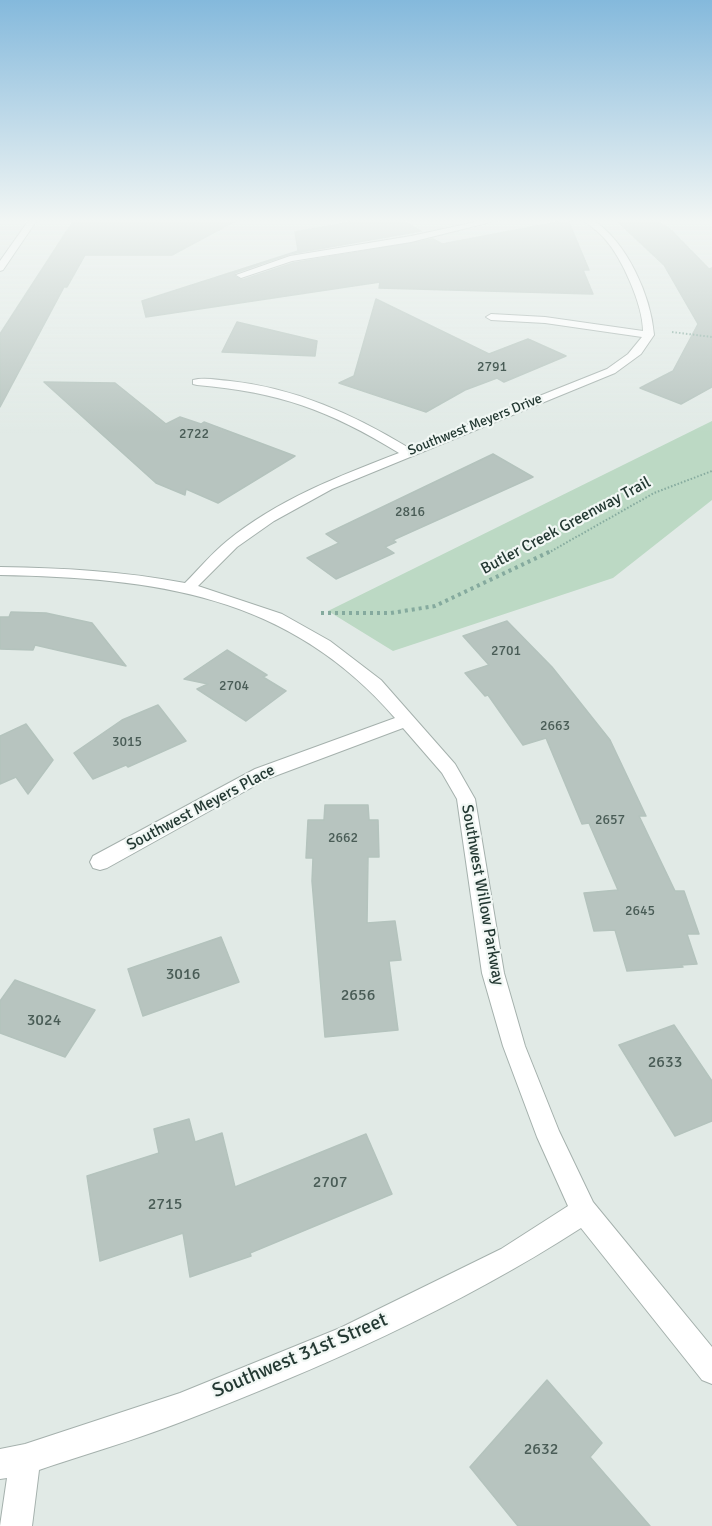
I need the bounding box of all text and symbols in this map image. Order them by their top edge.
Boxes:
house number: 2791 [477,359,507,375]
street label: Southwest Meyers Drive [405,390,545,460]
house number: 2722 [179,426,209,442]
street label: Butler Creek Greenway Trail [478,473,654,579]
house number: 2816 [395,504,425,520]
house number: 2701 [491,643,521,659]
house number: 2704 [219,678,249,694]
house number: 2663 [540,718,570,734]
house number: 3015 [112,734,142,750]
street label: Southwest Meyers Place [124,761,278,855]
street label: Southwest Willow Parkway [457,803,507,987]
house number: 2657 [595,812,625,828]
house number: 2662 [328,830,358,846]
house number: 2645 [625,903,655,919]
house number: 3016 [166,965,200,985]
house number: 2656 [341,986,375,1006]
house number: 3024 [27,1011,61,1031]
house number: 2633 [648,1053,682,1073]
house number: 2707 [313,1173,347,1193]
house number: 2715 [148,1195,182,1215]
street label: Southwest 31st Street [209,1308,391,1404]
house number: 2632 [524,1440,558,1460]

